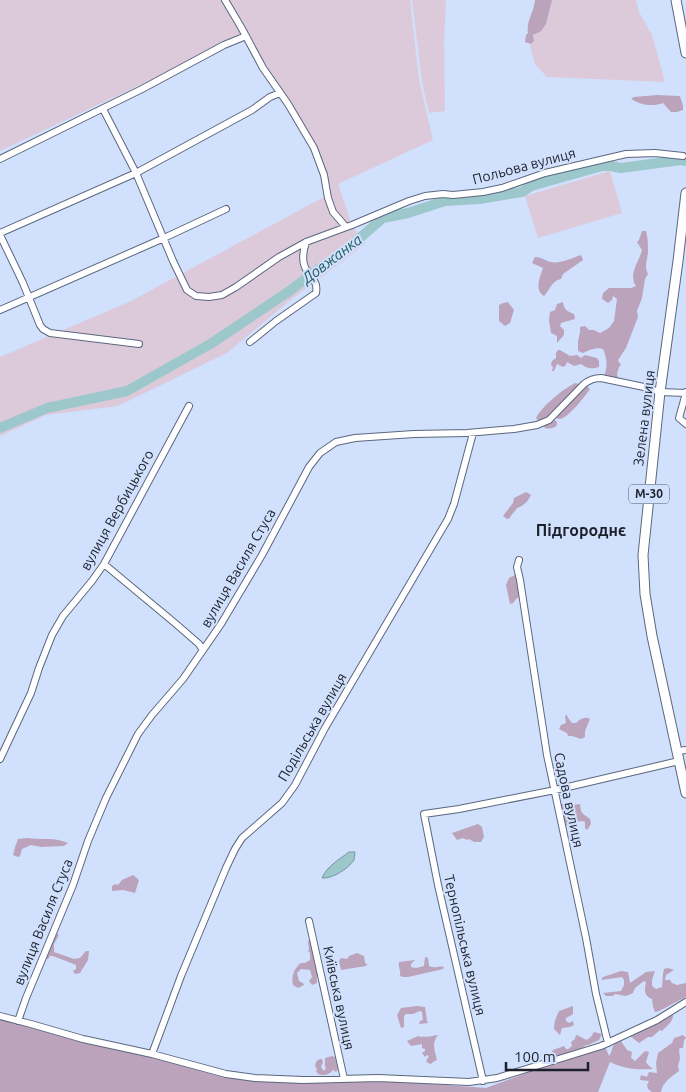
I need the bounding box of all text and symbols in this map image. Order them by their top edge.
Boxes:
street label: Польова вулиця [471,145,577,187]
water label: Довжанка [297,231,365,288]
street label: Зелена вулиця [630,369,658,467]
street label: вулиця Вербицького [77,447,157,573]
road number: М-30 [629,484,669,504]
street label: вулиця Василя Стуса [197,506,279,630]
district label: Підгороднє [536,521,626,539]
street label: Подільська вулиця [274,670,350,784]
street label: Садова вулиця [551,751,587,849]
street label: вулиця Василя Стуса [10,857,76,987]
street label: Тернопільська вулиця [441,873,489,1017]
street label: Київська вулиця [320,945,358,1051]
scale bar [506,1040,588,1072]
text: 100 m [514,1048,556,1065]

